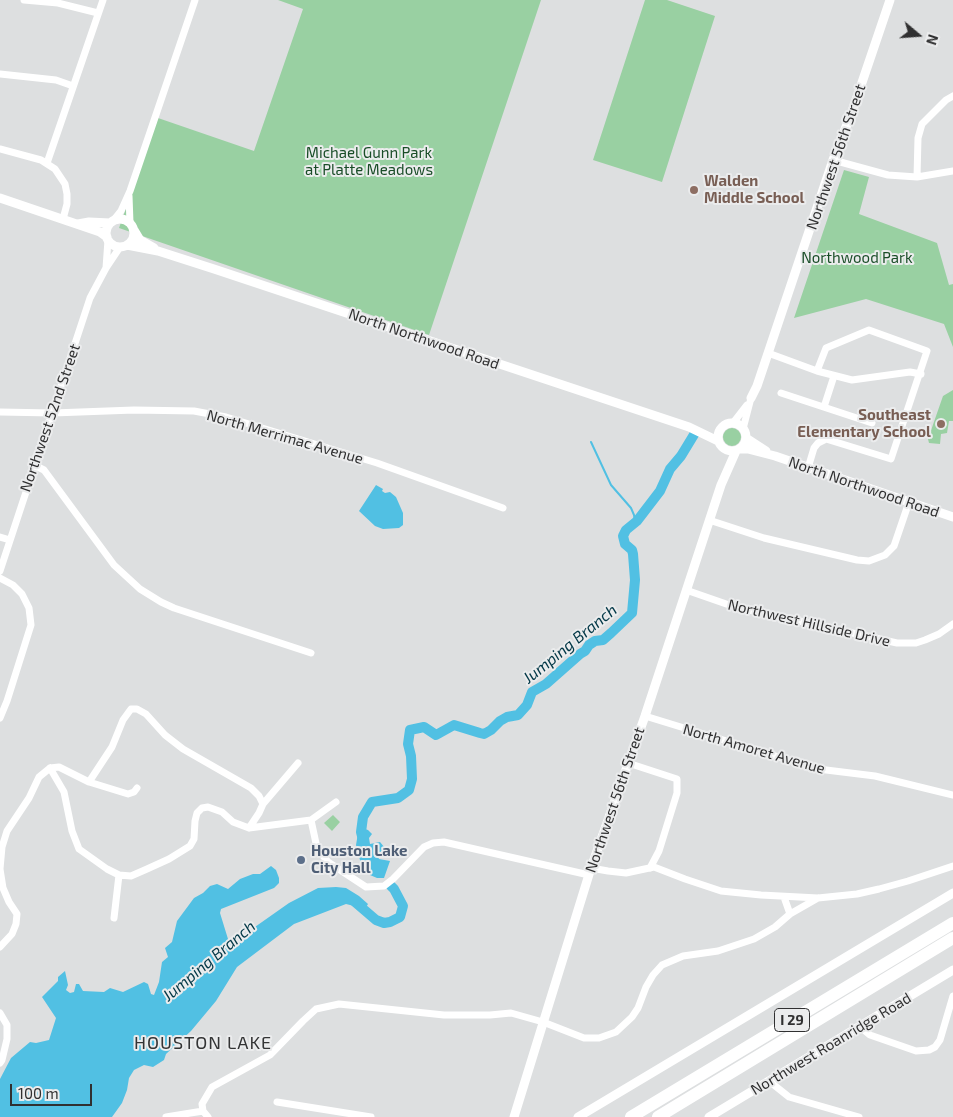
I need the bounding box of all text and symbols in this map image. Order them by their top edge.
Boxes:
north arrow [893,10,943,60]
text: N [923,32,942,47]
street label: Northwest 56th Street [803,82,869,232]
park label: Michael Gunn Park at Platte Meadows [305,144,433,179]
place label: Walden Middle School [704,172,804,207]
marker: Walden Middle School [688,184,700,196]
park label: Northwood Park [801,249,913,267]
street label: North Northwood Road [346,305,502,373]
street label: Northwest 52nd Street [16,342,84,494]
street label: North Merrimac Avenue [205,406,365,468]
place label: Southeast Elementary School [797,406,931,441]
marker: Southeast Elementary School [935,418,947,430]
street label: North Northwood Road [786,453,942,521]
street label: Northwest Hillside Drive [726,596,892,650]
water label: Jumping Branch [519,600,621,688]
street label: North Amoret Avenue [681,720,827,778]
street label: Northwest 56th Street [582,725,648,875]
place label: Houston Lake City Hall [311,842,407,877]
marker: Houston Lake City Hall [295,854,307,866]
water label: Jumping Branch [159,917,259,1005]
street label: Northwest Roanridge Road [748,989,914,1099]
road number: I 29 [774,1008,810,1032]
district label: HOUSTON LAKE [132,1032,274,1054]
scale bar [12,1074,95,1106]
text: 100 m [18,1084,59,1102]

